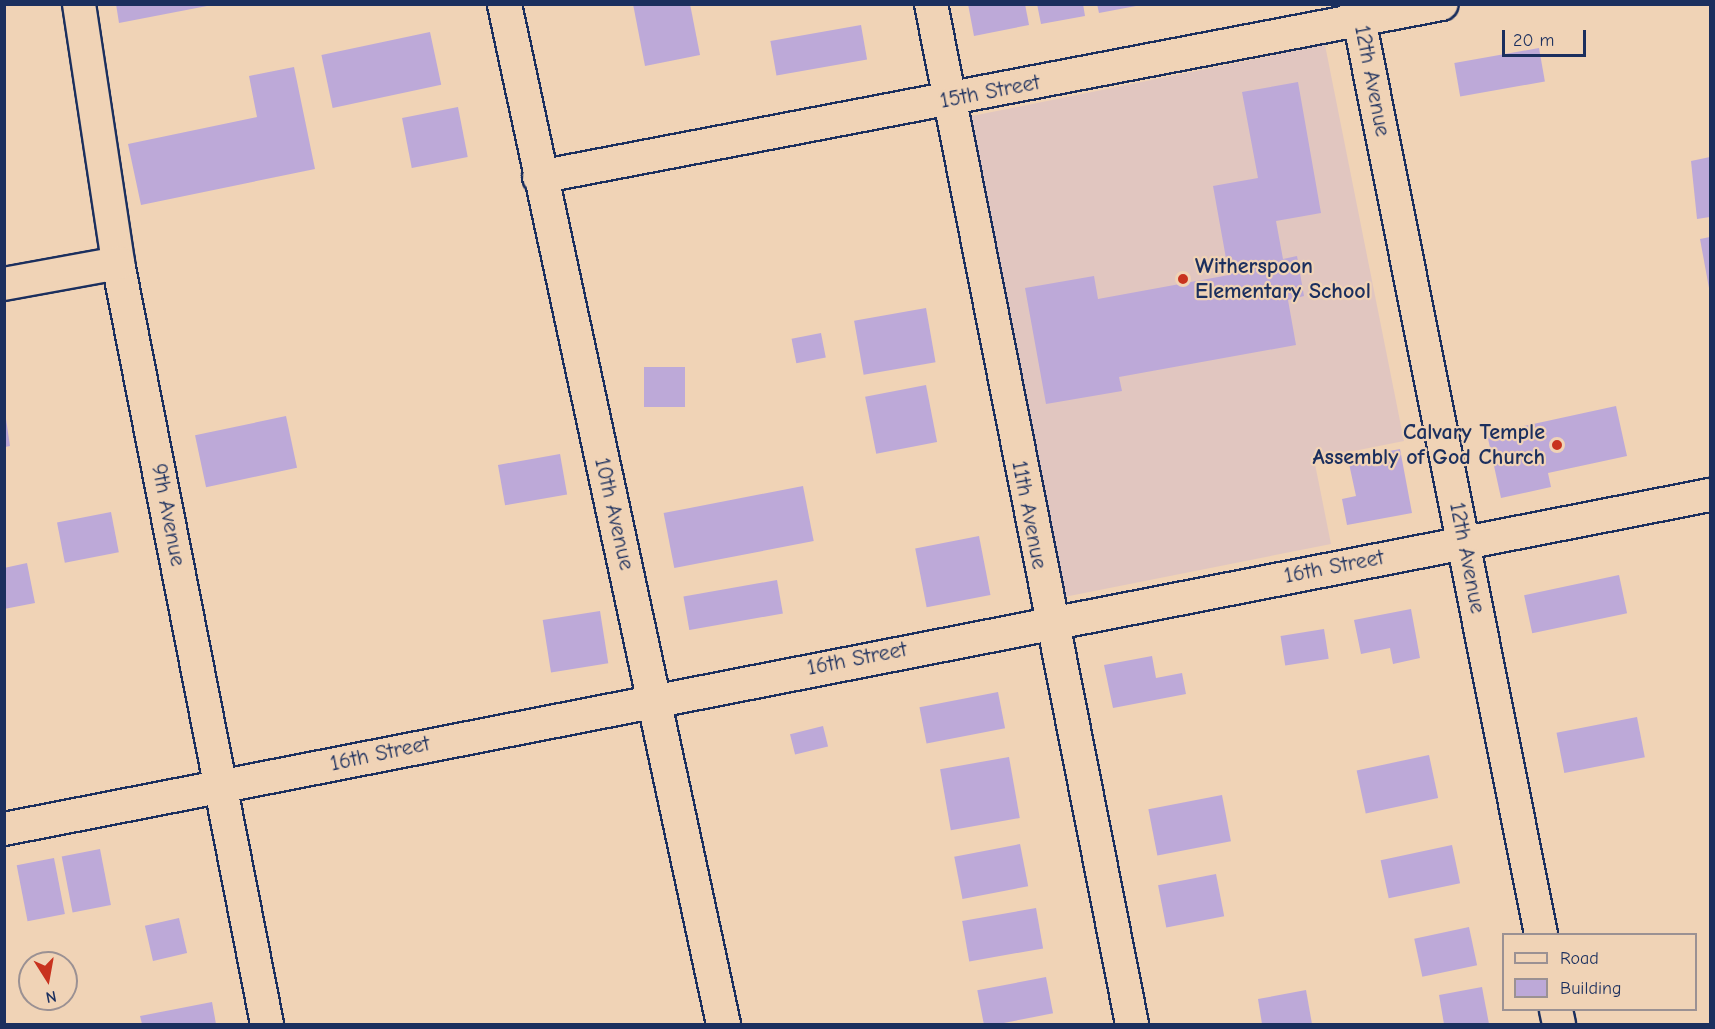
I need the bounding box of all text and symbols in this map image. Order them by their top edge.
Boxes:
scale bar [1505,18,1589,56]
street label: 12th Avenue [1348,23,1396,139]
text: 20 m [1513,30,1554,51]
street label: 15th Street [938,69,1042,115]
place label: Witherspoon Elementary School [1195,253,1371,304]
marker: Witherspoon Elementary School [1176,272,1190,286]
place label: Calvary Temple Assembly of God Church [1312,419,1545,470]
marker: Calvary Temple Assembly of God Church [1550,438,1564,452]
street label: 10th Avenue [588,455,640,573]
street label: 11th Avenue [1006,459,1052,571]
street label: 9th Avenue [145,461,191,569]
street label: 12th Avenue [1443,500,1491,616]
street label: 16th Street [1282,544,1386,590]
street label: 16th Street [805,636,909,682]
street label: 16th Street [328,731,432,777]
legend [1502,933,1697,1011]
text: Road [1560,948,1599,969]
north arrow [18,951,78,1011]
text: Building [1560,978,1622,999]
text: N [44,987,58,1007]

